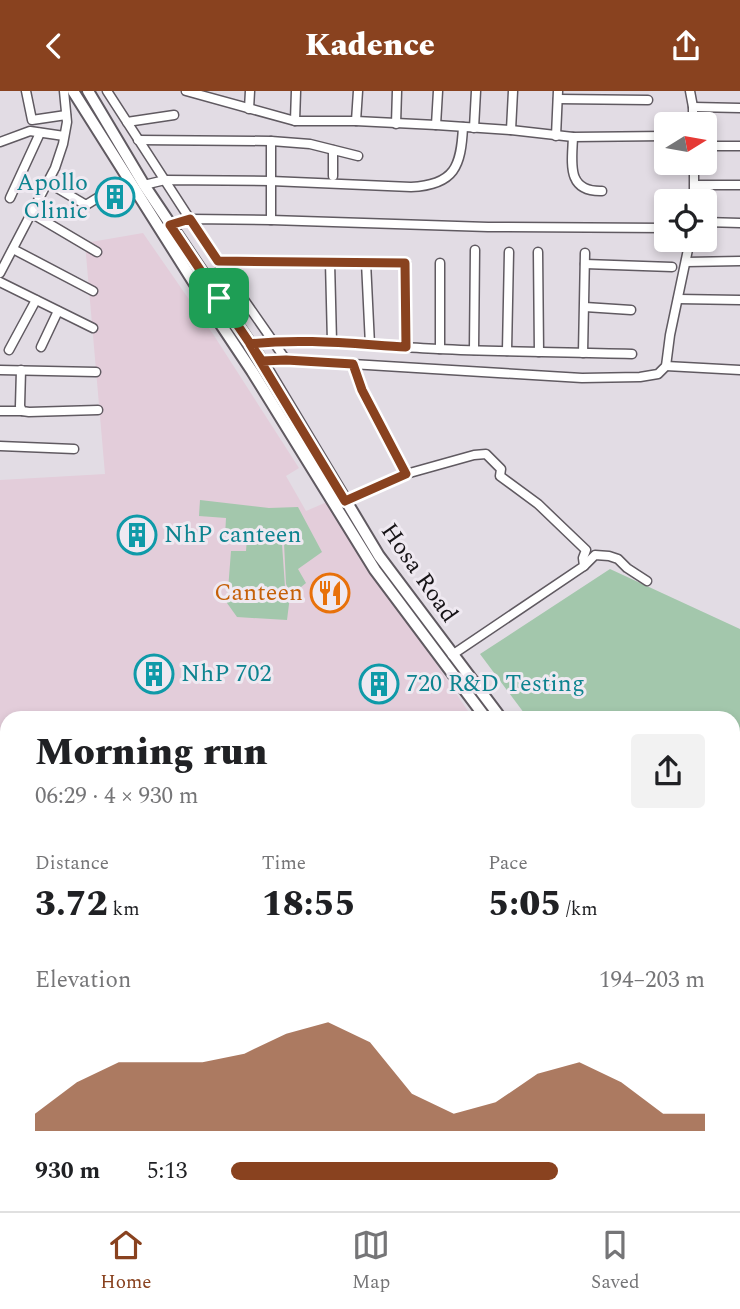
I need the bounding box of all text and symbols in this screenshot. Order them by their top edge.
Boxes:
text: Kadence [305,21,435,70]
icon: back [35,27,73,65]
icon: share [667,27,705,65]
north arrow [654,112,718,175]
map controls [654,112,717,252]
place label: Apollo Clinic [16,165,88,229]
building icon: Apollo Clinic [94,176,136,218]
button: locate [654,189,717,252]
pin [189,268,249,328]
icon: arrive [200,279,238,317]
building icon: NhP canteen [116,514,158,556]
street label: Hosa Road [371,516,467,630]
place label: NhP canteen [164,517,301,553]
restaurant icon: Canteen [309,572,351,614]
place label: Canteen [214,575,303,611]
building icon: NhP 702 [133,653,175,695]
place label: NhP 702 [181,656,271,692]
building icon: 720 R&D Testing [358,663,400,705]
place label: 720 R&D Testing [406,666,585,702]
text: Morning run [35,724,268,782]
button: share [631,734,705,808]
text: 06:29 · 4 × 930 m [35,779,199,814]
text: Distance [35,849,109,878]
text: Time [262,849,306,878]
text: Pace [488,849,528,878]
text: 3.72 [35,878,108,931]
text: 18:55 [262,878,355,931]
text: 5:05 [488,878,561,931]
text: km [108,895,140,924]
text: /km [561,895,598,924]
text: Elevation [35,963,131,998]
text: 194–203 m [599,963,705,998]
text: 930 m [35,1154,100,1189]
text: 5:13 [147,1154,187,1189]
tab: Home [100,1226,151,1297]
tab: Map [352,1226,390,1297]
tab: Saved [591,1226,640,1297]

